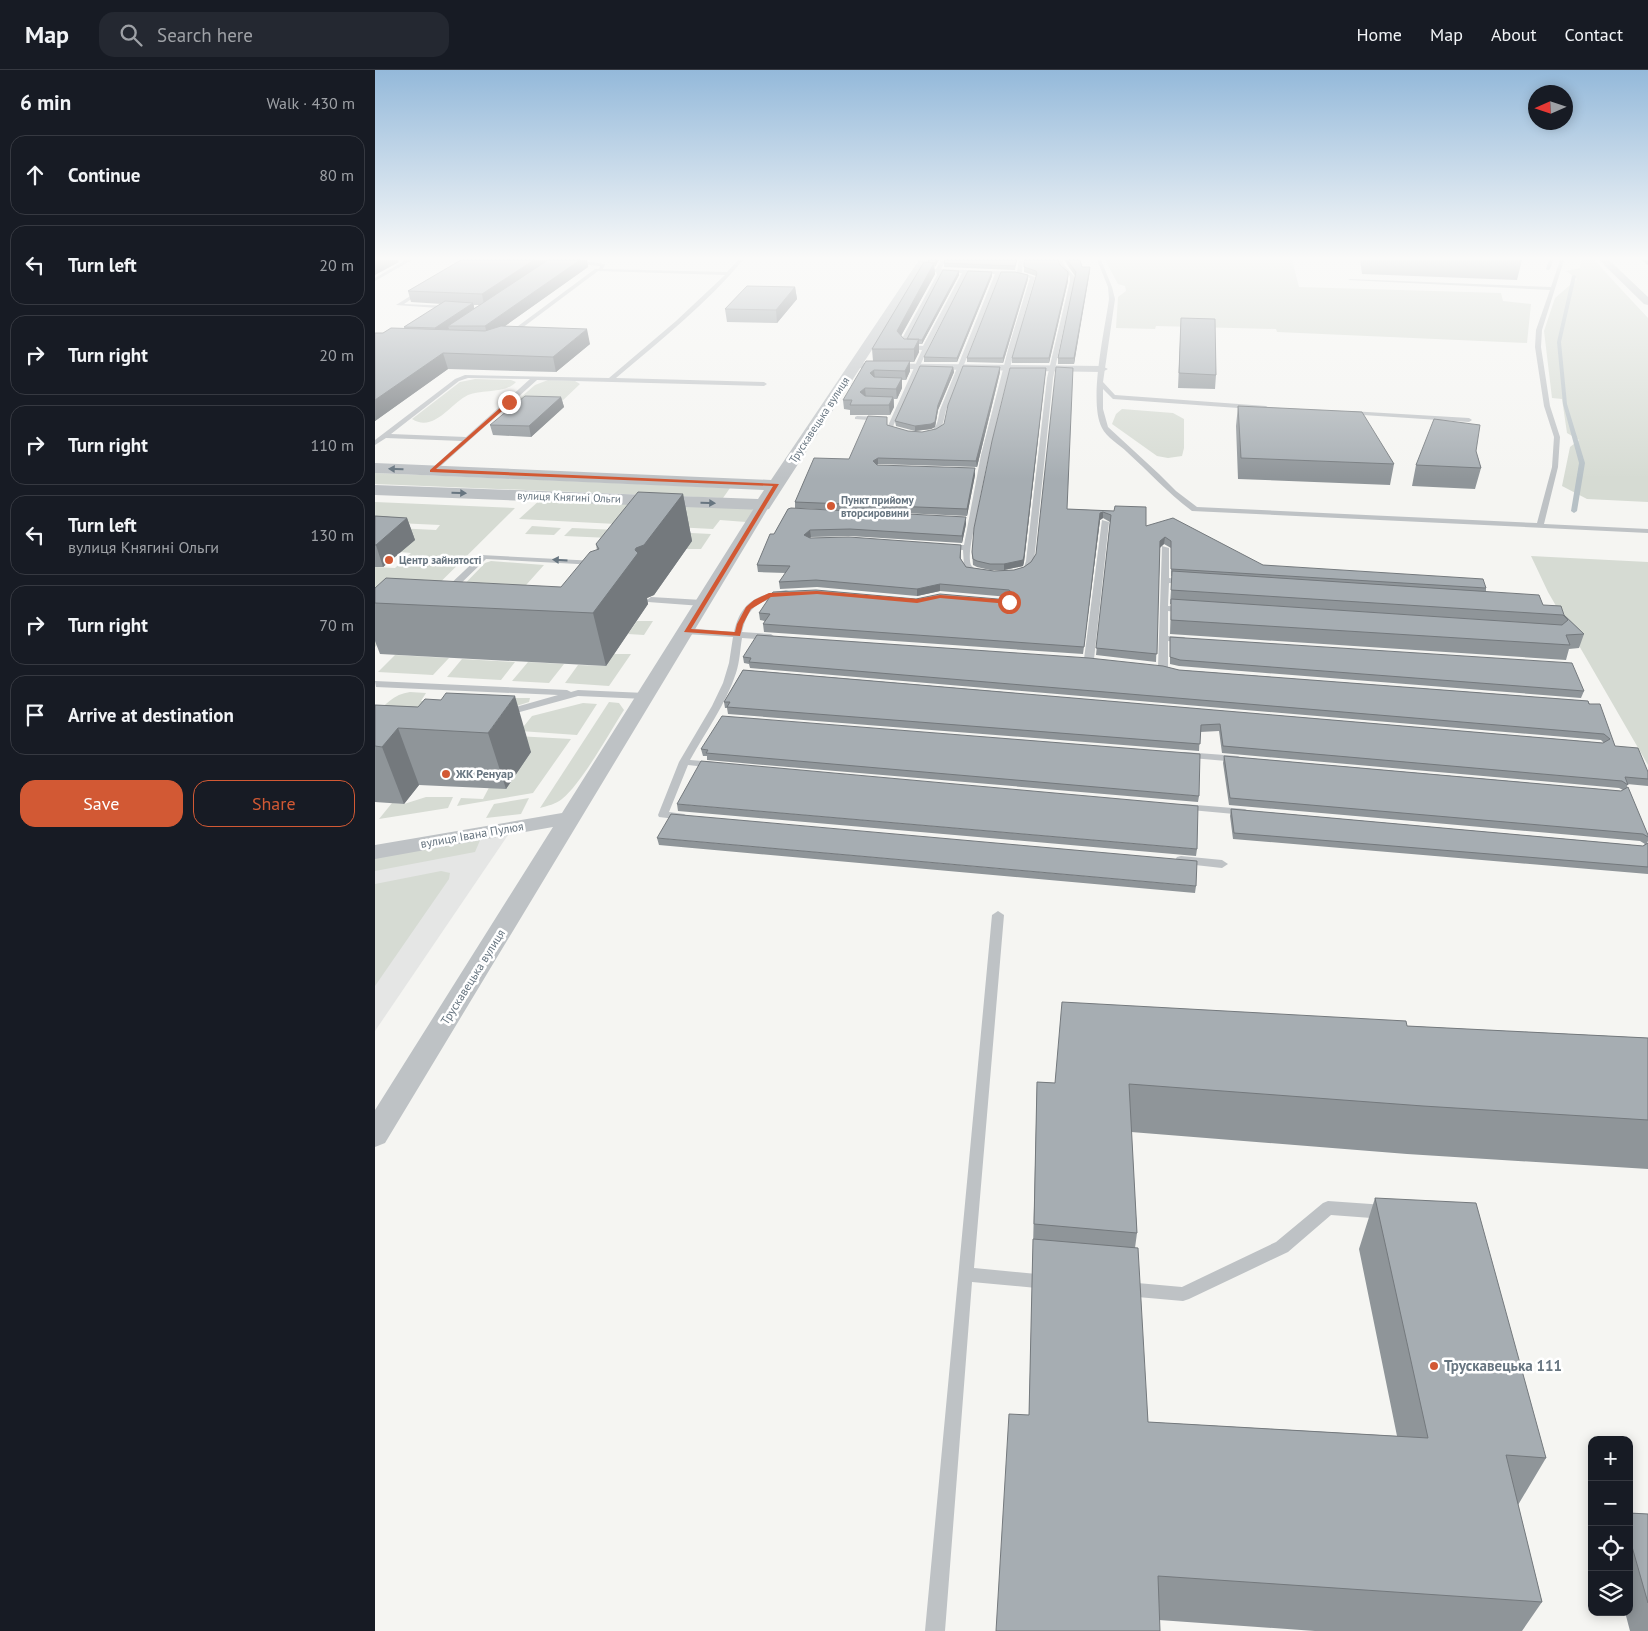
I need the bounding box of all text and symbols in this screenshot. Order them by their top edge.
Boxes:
search box [99,12,449,57]
text: Map [25,19,69,50]
icon: search [117,21,145,49]
text: Search here [157,23,253,47]
text: Home [1356,23,1402,46]
text: Map [1430,23,1463,46]
text: About [1491,23,1537,46]
text: Contact [1565,23,1623,46]
north arrow [1528,85,1573,130]
text: 6 min [20,89,71,116]
text: Walk · 430 m [266,93,355,113]
icon: ahead [21,161,49,189]
text: Continue [68,163,140,187]
text: 80 m [319,165,354,185]
icon: left [21,251,49,279]
text: Turn left [68,253,137,277]
text: 20 m [319,255,354,275]
icon: right [21,341,49,369]
text: Turn right [68,343,148,367]
text: 20 m [319,345,354,365]
street label: Трускавецька вулиця [786,374,852,466]
route end [498,391,521,414]
icon: right [21,431,49,459]
text: Turn right [68,433,148,457]
text: 110 m [311,435,354,455]
one-way arrow [388,465,404,473]
street label: вулиця Княгині Ольги [517,488,621,506]
one-way arrow [451,489,467,497]
place label: Пункт прийому вторсировини [841,493,915,520]
one-way arrow [701,499,717,507]
marker: Пункт прийому вторсировини [825,500,837,512]
text: Turn left [68,513,137,537]
icon: left [21,521,49,549]
text: 130 m [311,525,354,545]
text: вулиця Княгині Ольги [68,537,219,557]
place label: Центр зайнятості [399,553,481,567]
marker: Центр зайнятості [383,554,395,566]
one-way arrow [551,556,567,564]
route start [998,591,1021,614]
icon: right [21,611,49,639]
text: Turn right [68,613,148,637]
text: 70 m [319,615,354,635]
icon: arrive [21,701,49,729]
text: Arrive at destination [68,703,234,727]
place label: ЖК Ренуар [455,766,514,781]
marker: ЖК Ренуар [440,768,452,780]
button: Save [20,780,183,827]
button: Share [193,780,355,827]
street label: вулиця Івана Пулюя [419,818,525,851]
street label: Трускавецька вулиця [437,926,508,1027]
place label: Трускавецька 111 [1444,1356,1562,1375]
marker: Трускавецька 111 [1428,1360,1440,1372]
map controls [1588,1436,1633,1616]
button: + [1588,1436,1633,1481]
button: − [1588,1481,1633,1526]
button: locate [1588,1526,1633,1571]
button: layers [1588,1571,1633,1616]

